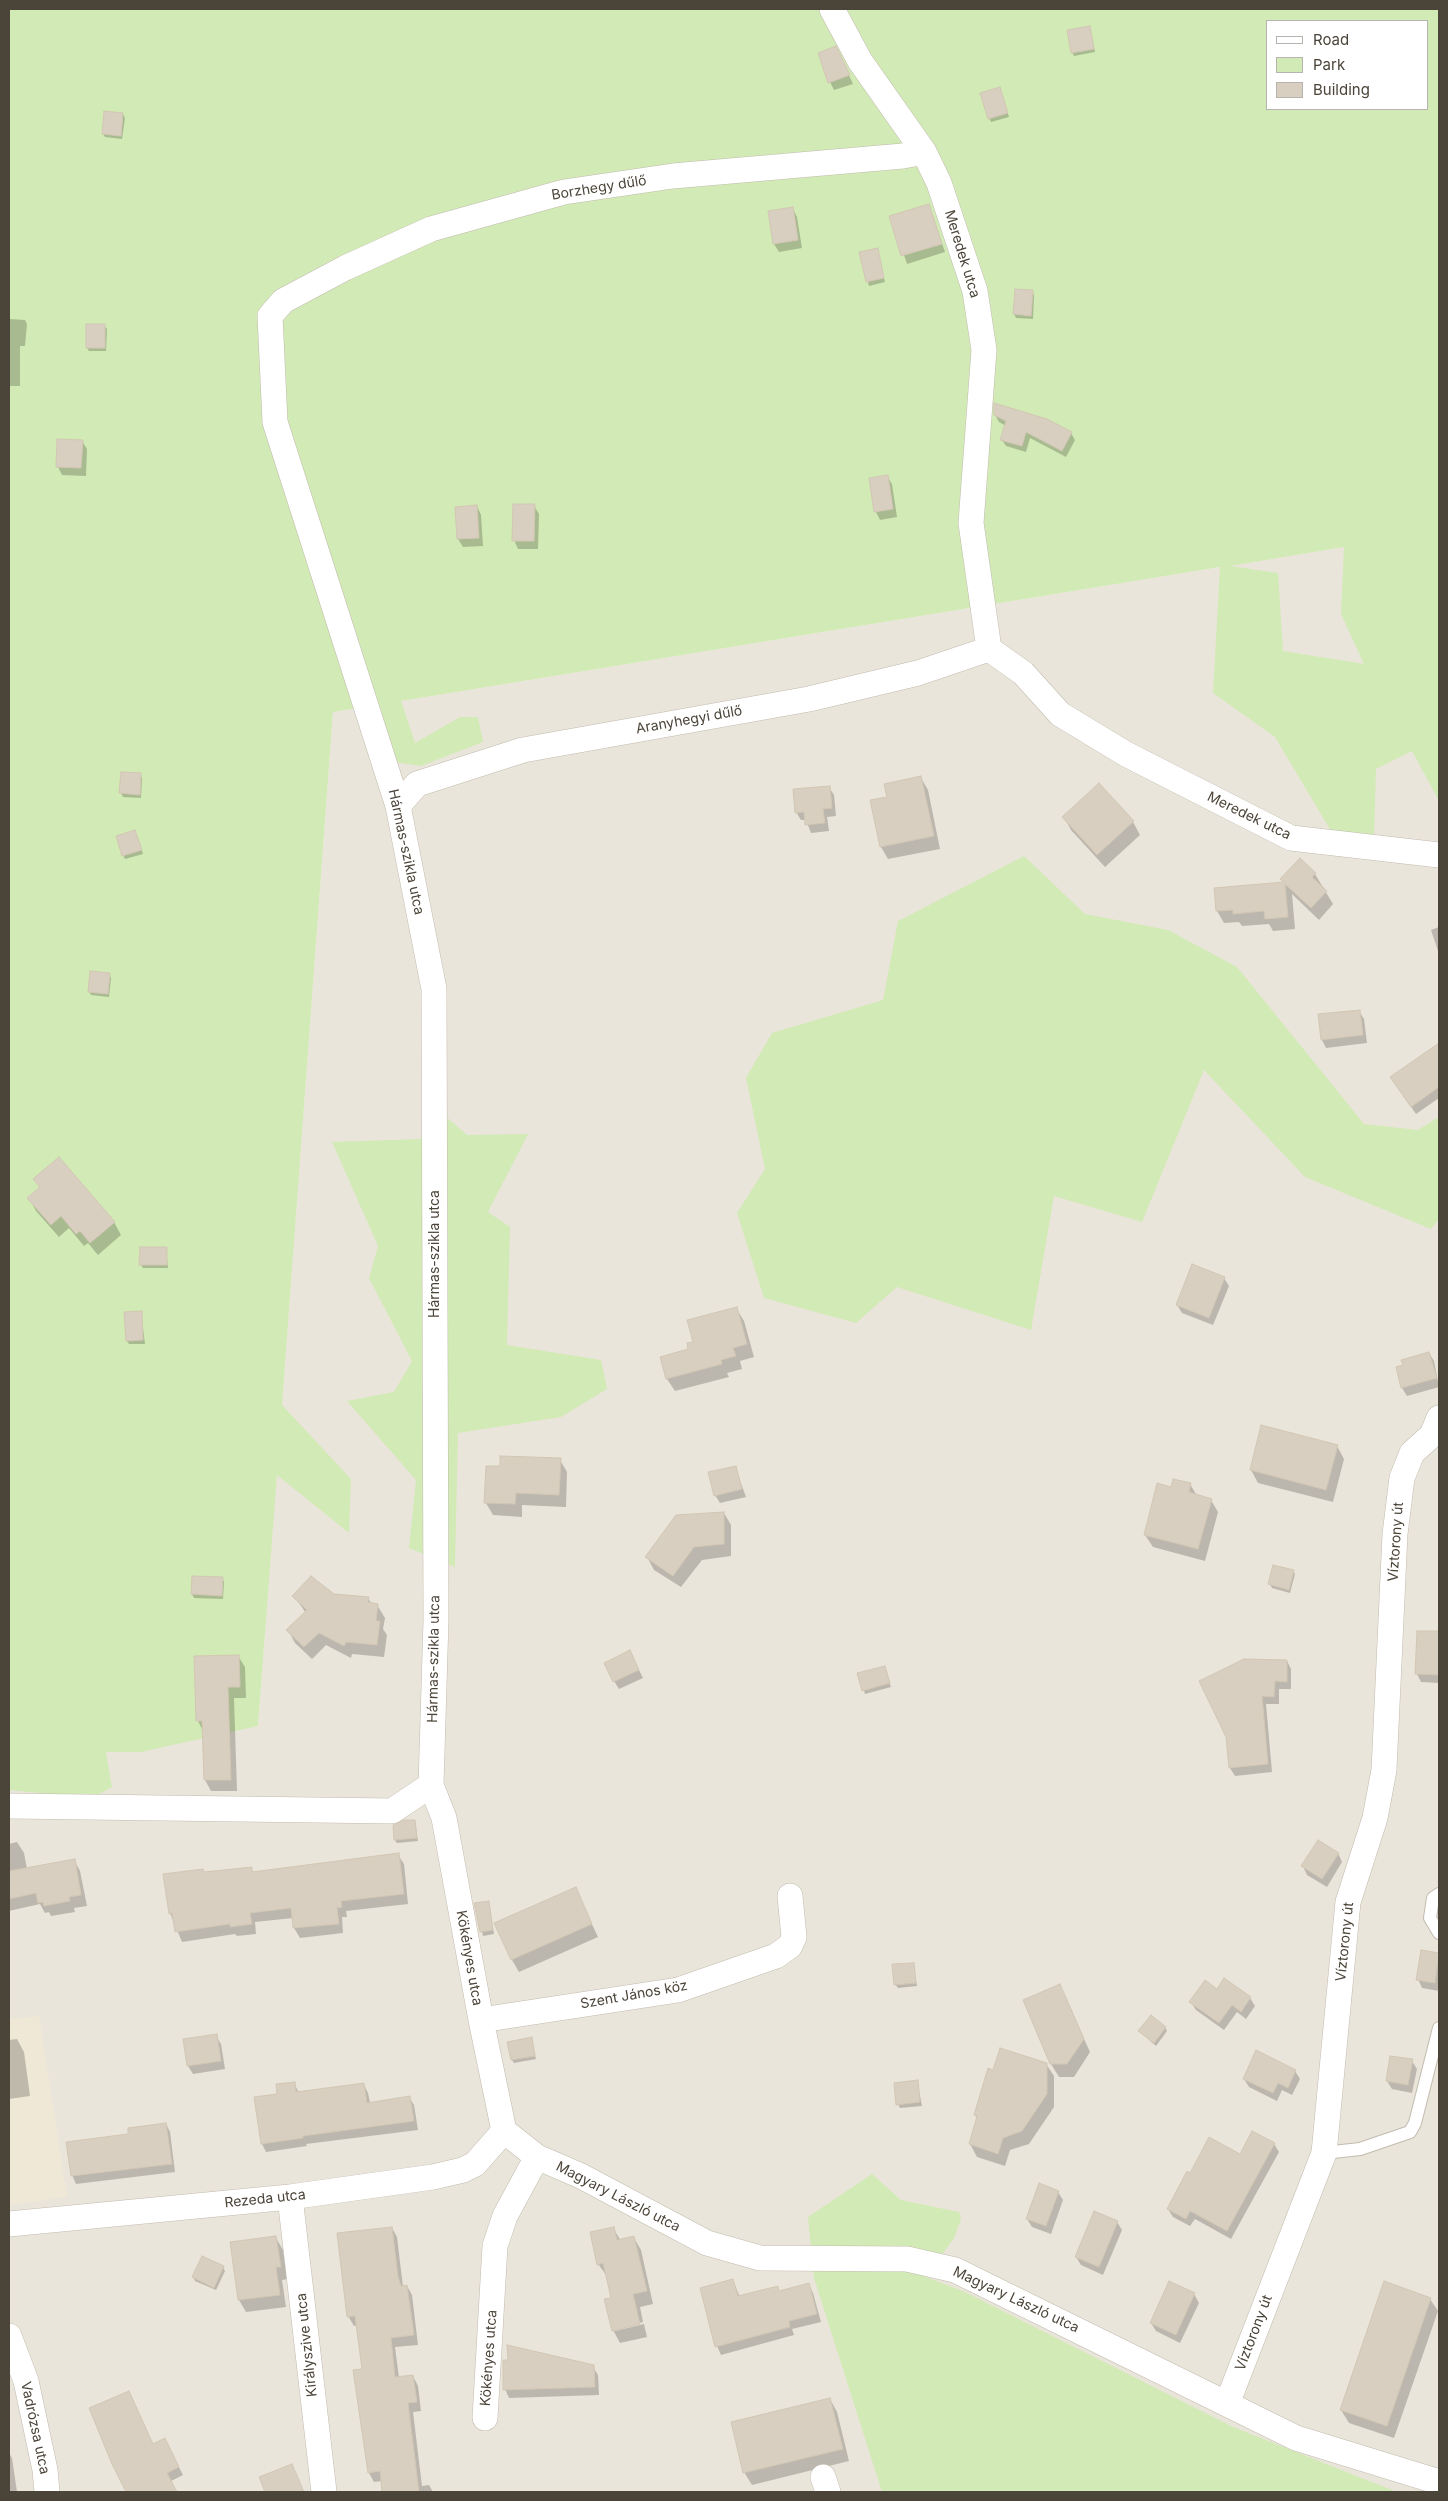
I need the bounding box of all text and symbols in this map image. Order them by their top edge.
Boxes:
legend [1266,20,1428,110]
text: Road [1313,30,1349,49]
text: Park [1313,55,1345,74]
text: Building [1313,80,1370,99]
street label: Borzhegy dűlő [550,172,648,204]
street label: Meredek utca [941,208,983,300]
street label: Aranyhegyi dűlő [635,702,743,738]
street label: Hármas-szikla utca [384,788,428,916]
street label: Meredek utca [1204,788,1294,844]
street label: Hármas-szikla utca [427,1190,443,1318]
street label: Víztorony út [1385,1502,1407,1582]
street label: Hármas-szikla utca [424,1595,444,1723]
street label: Víztorony út [1332,1901,1358,1983]
street label: Kökényes utca [452,1909,486,2007]
street label: Szent János köz [579,1977,689,2013]
street label: Magyary László utca [553,2158,683,2236]
street label: Rezeda utca [224,2186,306,2212]
street label: Magyary László utca [950,2263,1082,2337]
street label: Királyszive utca [293,2292,321,2398]
street label: Víztorony út [1232,2293,1276,2373]
street label: Kökényes utca [477,2309,501,2407]
street label: Vadrózsa utca [17,2380,53,2476]

